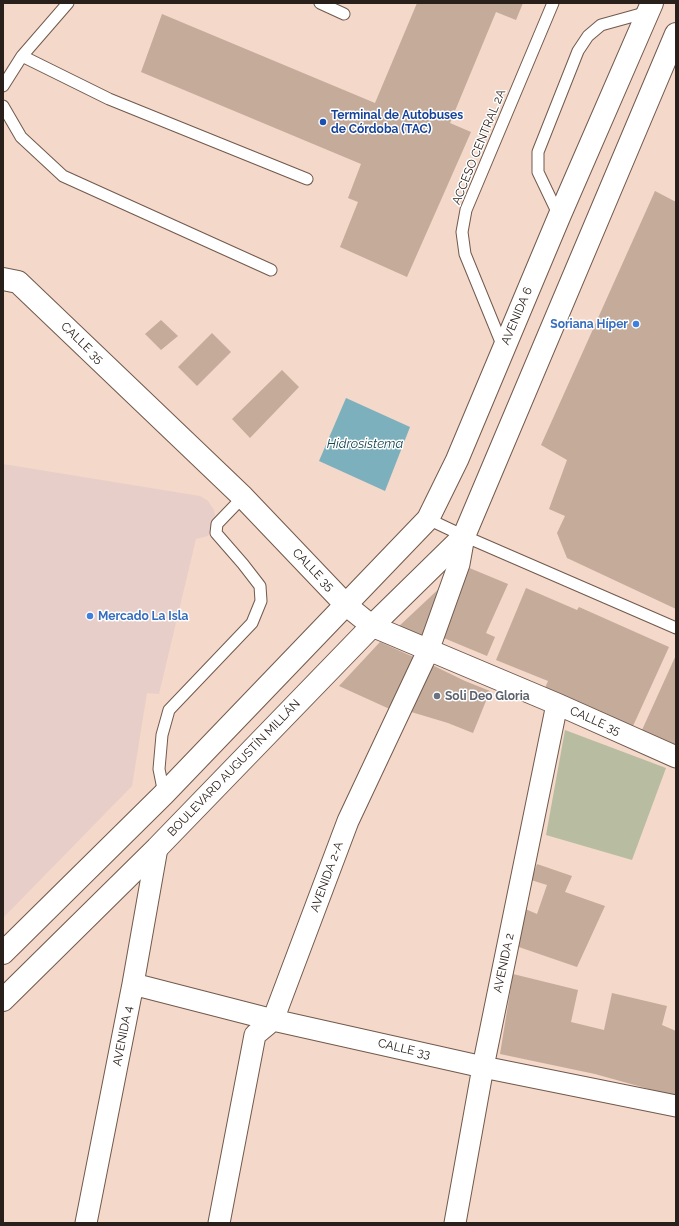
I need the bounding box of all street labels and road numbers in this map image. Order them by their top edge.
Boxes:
street label: ACCESO CENTRAL 2A [449,87,509,207]
street label: AVENIDA 6 [498,285,536,347]
street label: CALLE 35 [58,319,106,367]
street label: CALLE 35 [289,546,337,594]
street label: BOULEVARD AUGUSTÍN MILLÁN [165,697,303,839]
street label: CALLE 35 [568,704,622,738]
street label: AVENIDA 2-A [308,840,346,914]
street label: AVENIDA 2 [491,932,517,994]
street label: AVENIDA 4 [110,1005,136,1067]
street label: CALLE 33 [376,1036,432,1062]

